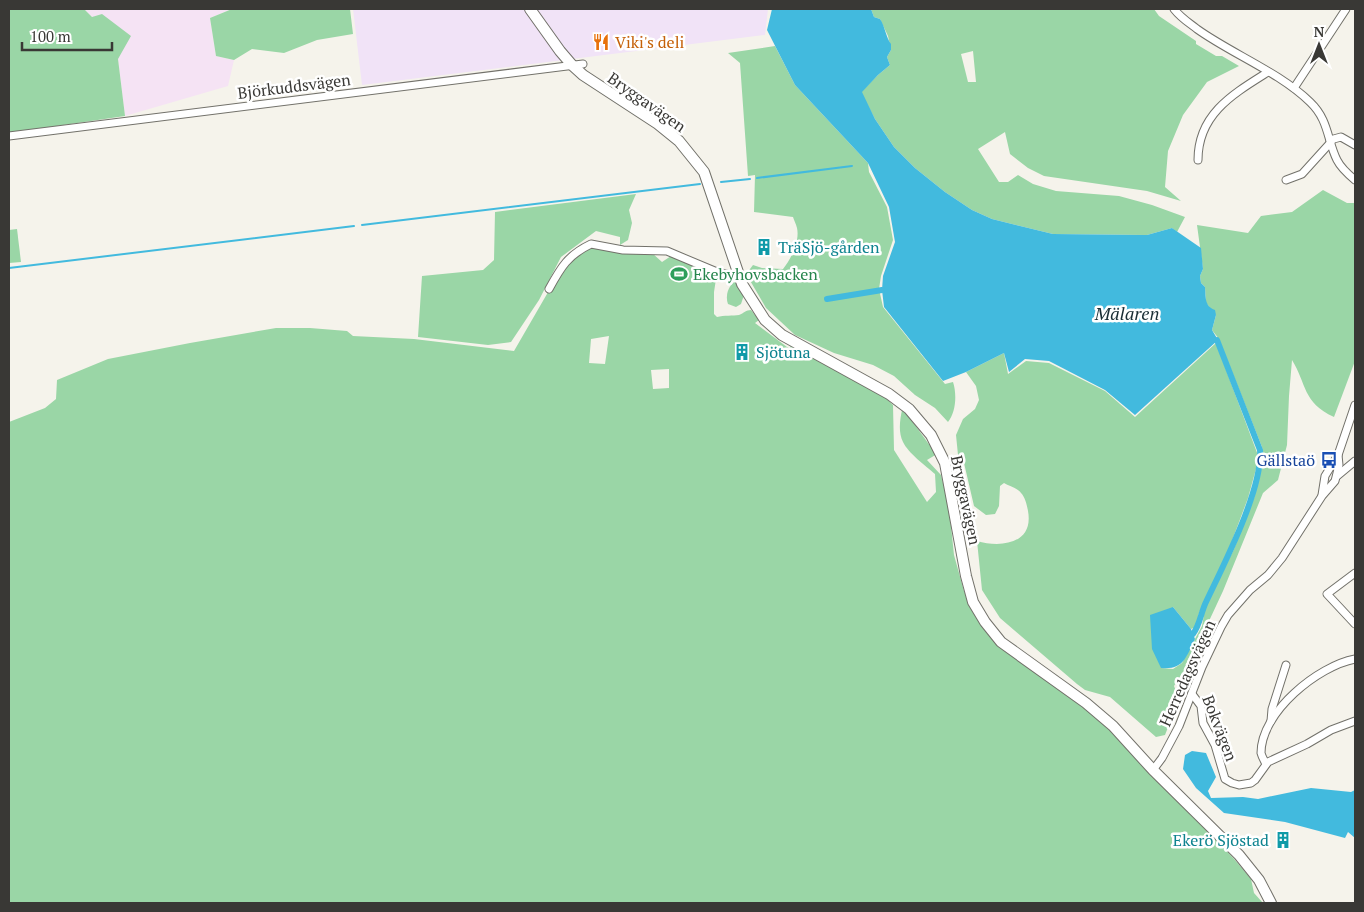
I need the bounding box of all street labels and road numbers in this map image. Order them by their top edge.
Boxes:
street label: Bryggavägen [603,67,691,137]
street label: Björkuddsvägen [236,68,352,104]
street label: Bryggavägen [946,453,986,547]
street label: Herredagsvägen [1154,616,1221,730]
street label: Bokvägen [1197,692,1243,765]

